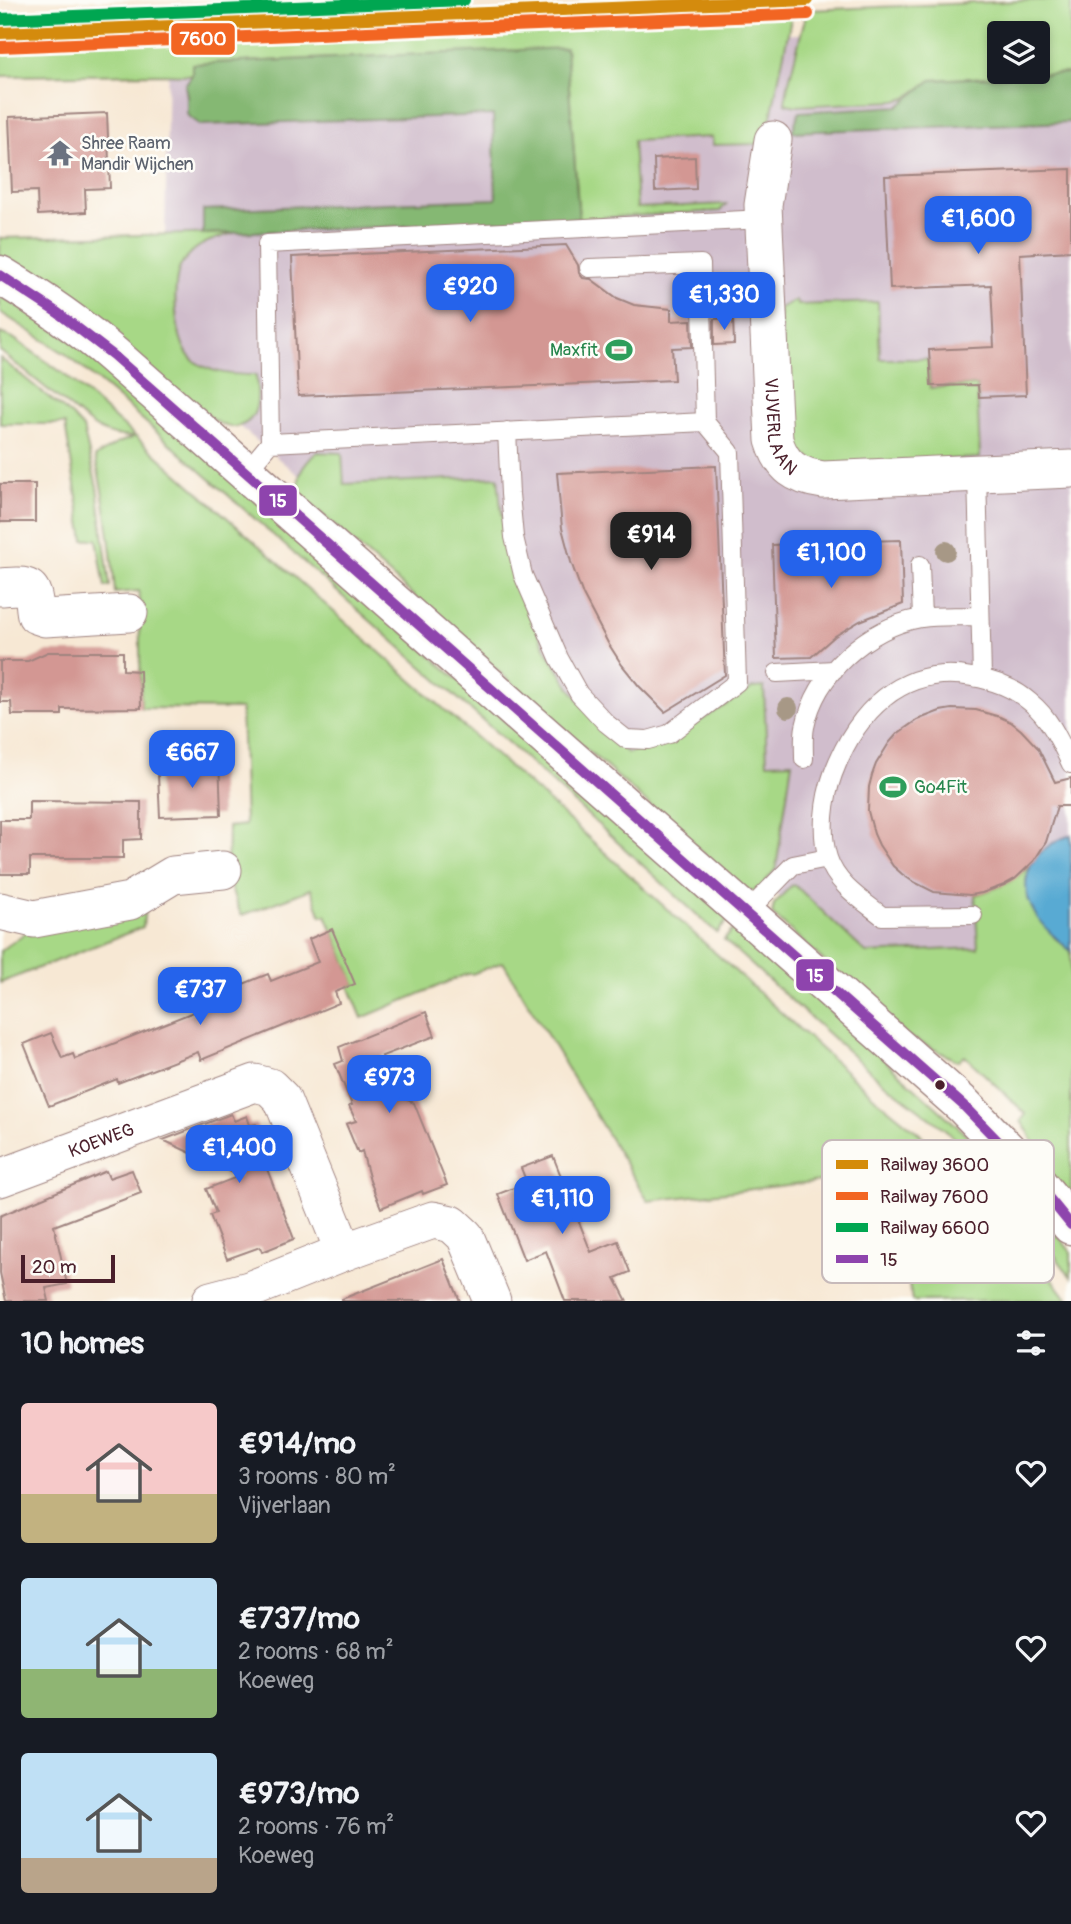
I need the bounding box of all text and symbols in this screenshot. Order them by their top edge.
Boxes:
map controls [987,21,1050,84]
button: layers [987,21,1050,84]
line badge: 7600 [170,22,236,56]
text: 7600 [179,27,227,51]
place label: Shree Raam Mandir Wijchen [81,132,194,176]
temple icon: Shree Raam Mandir Wijchen [45,138,75,168]
pin: €1,600 [921,196,1035,256]
text: €1,600 [941,204,1015,233]
pin: €920 [429,264,511,324]
text: €920 [442,272,498,301]
pin: €1,330 [667,272,781,332]
text: €1,330 [688,280,760,309]
sports icon: Maxfit [604,335,634,365]
place label: Maxfit [550,339,599,362]
street label: VIJVERLAAN [759,377,802,481]
line badge: 15 [258,484,298,517]
text: 15 [269,489,287,513]
pin: €914 [610,512,692,572]
text: €914 [626,520,676,549]
pin: €1,100 [774,530,888,590]
text: €1,100 [796,538,866,567]
pin: €667 [151,730,233,790]
text: €667 [165,738,219,767]
sports icon: Go4Fit [878,772,908,802]
place label: Go4Fit [914,776,968,799]
line badge: 15 [795,958,835,992]
text: 15 [806,964,824,988]
pin: €737 [159,968,241,1027]
text: €737 [174,975,226,1004]
pin: €973 [348,1056,430,1115]
text: €973 [363,1063,415,1092]
unlabelled marker [933,1078,947,1092]
street label: KOEWEG [65,1118,137,1163]
pin: €1,400 [182,1126,296,1185]
text: €1,400 [202,1133,276,1162]
legend [822,1140,1054,1283]
text: Railway 3600 [880,1153,989,1177]
pin: €1,110 [505,1176,619,1236]
text: €1,110 [530,1184,594,1213]
text: Railway 7600 [880,1185,989,1209]
text: Railway 6600 [880,1216,990,1240]
text: 15 [880,1248,898,1272]
scale bar [21,1252,116,1284]
text: 20 m [32,1255,77,1279]
icon: filters [1012,1324,1050,1362]
text: 10 homes [21,1325,144,1362]
text: €914/mo [238,1425,356,1462]
icon: home [77,1431,161,1515]
icon: heart [1012,1454,1050,1492]
text: 3 rooms · 80 m² [238,1462,396,1491]
text: Vijverlaan [238,1491,331,1520]
text: €737/mo [238,1600,360,1637]
icon: home [77,1606,161,1690]
icon: heart [1012,1629,1050,1667]
text: 2 rooms · 68 m² [238,1637,394,1666]
text: Koeweg [238,1666,314,1695]
text: €973/mo [238,1775,359,1812]
icon: home [77,1781,161,1865]
icon: heart [1012,1804,1050,1842]
text: 2 rooms · 76 m² [238,1812,394,1841]
text: Koeweg [238,1841,314,1870]

